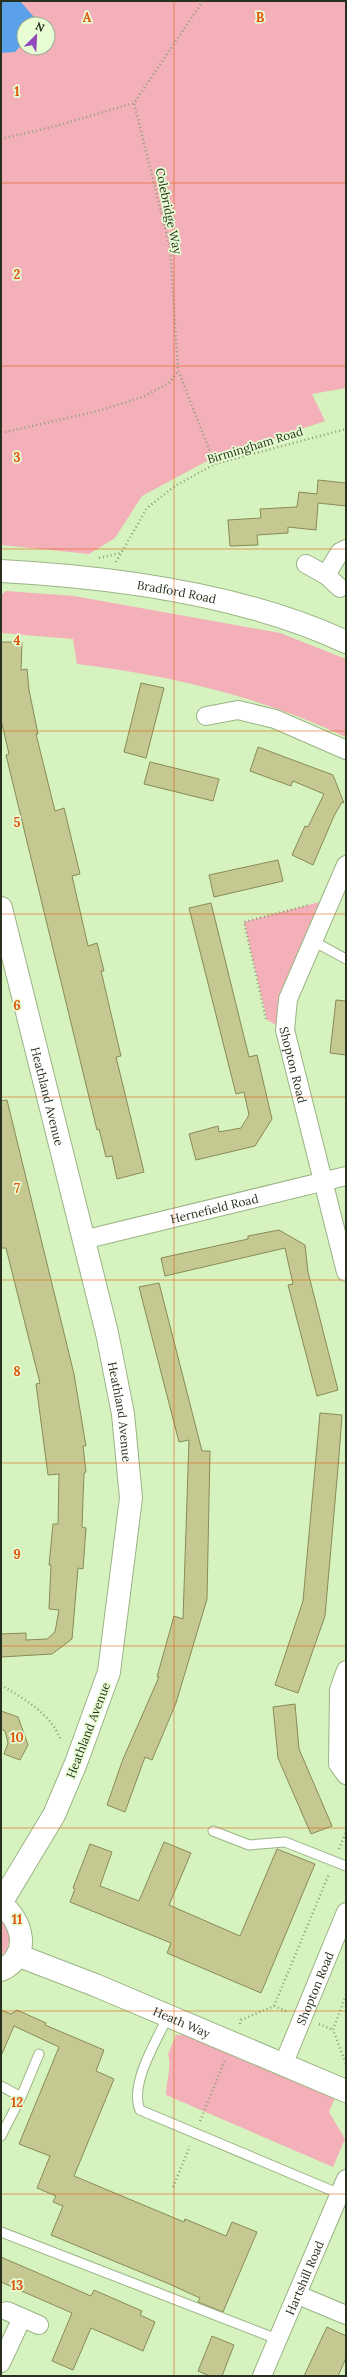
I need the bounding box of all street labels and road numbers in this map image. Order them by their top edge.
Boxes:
street label: Colebridge Way [153,166,186,256]
street label: Birmingham Road [205,423,305,467]
street label: Bradford Road [136,577,218,606]
street label: Shopton Road [277,1025,311,1105]
street label: Heathland Avenue [28,1045,68,1148]
street label: Hernefield Road [169,1190,260,1226]
street label: Heathland Avenue [105,1360,135,1463]
street label: Heathland Avenue [63,1680,113,1780]
street label: Shopton Road [293,1949,336,2027]
street label: Heath Way [151,2003,213,2041]
street label: Hartshill Road [282,2238,326,2317]

